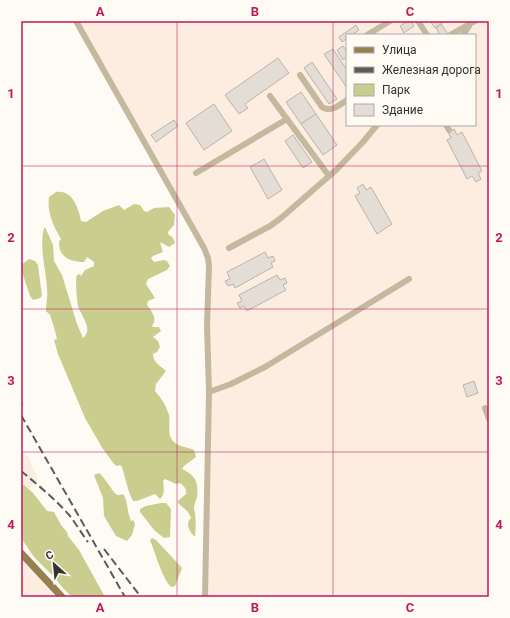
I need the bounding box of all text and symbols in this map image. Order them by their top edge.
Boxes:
text: A [96,4,105,19]
text: B [251,4,259,19]
text: C [406,4,415,19]
legend [346,34,476,126]
text: Улица [382,43,417,57]
text: Железная дорога [382,63,481,77]
text: Парк [382,83,411,97]
text: 1 [7,86,15,101]
text: 1 [495,86,503,101]
text: Здание [382,103,423,117]
text: 2 [7,230,15,245]
text: 2 [495,230,503,245]
text: 3 [7,373,15,388]
text: 3 [495,373,503,388]
text: 4 [7,517,15,532]
text: 4 [495,517,503,532]
north arrow [34,544,74,584]
text: С [44,548,56,563]
text: A [96,600,105,615]
text: B [251,600,259,615]
text: C [406,600,415,615]

